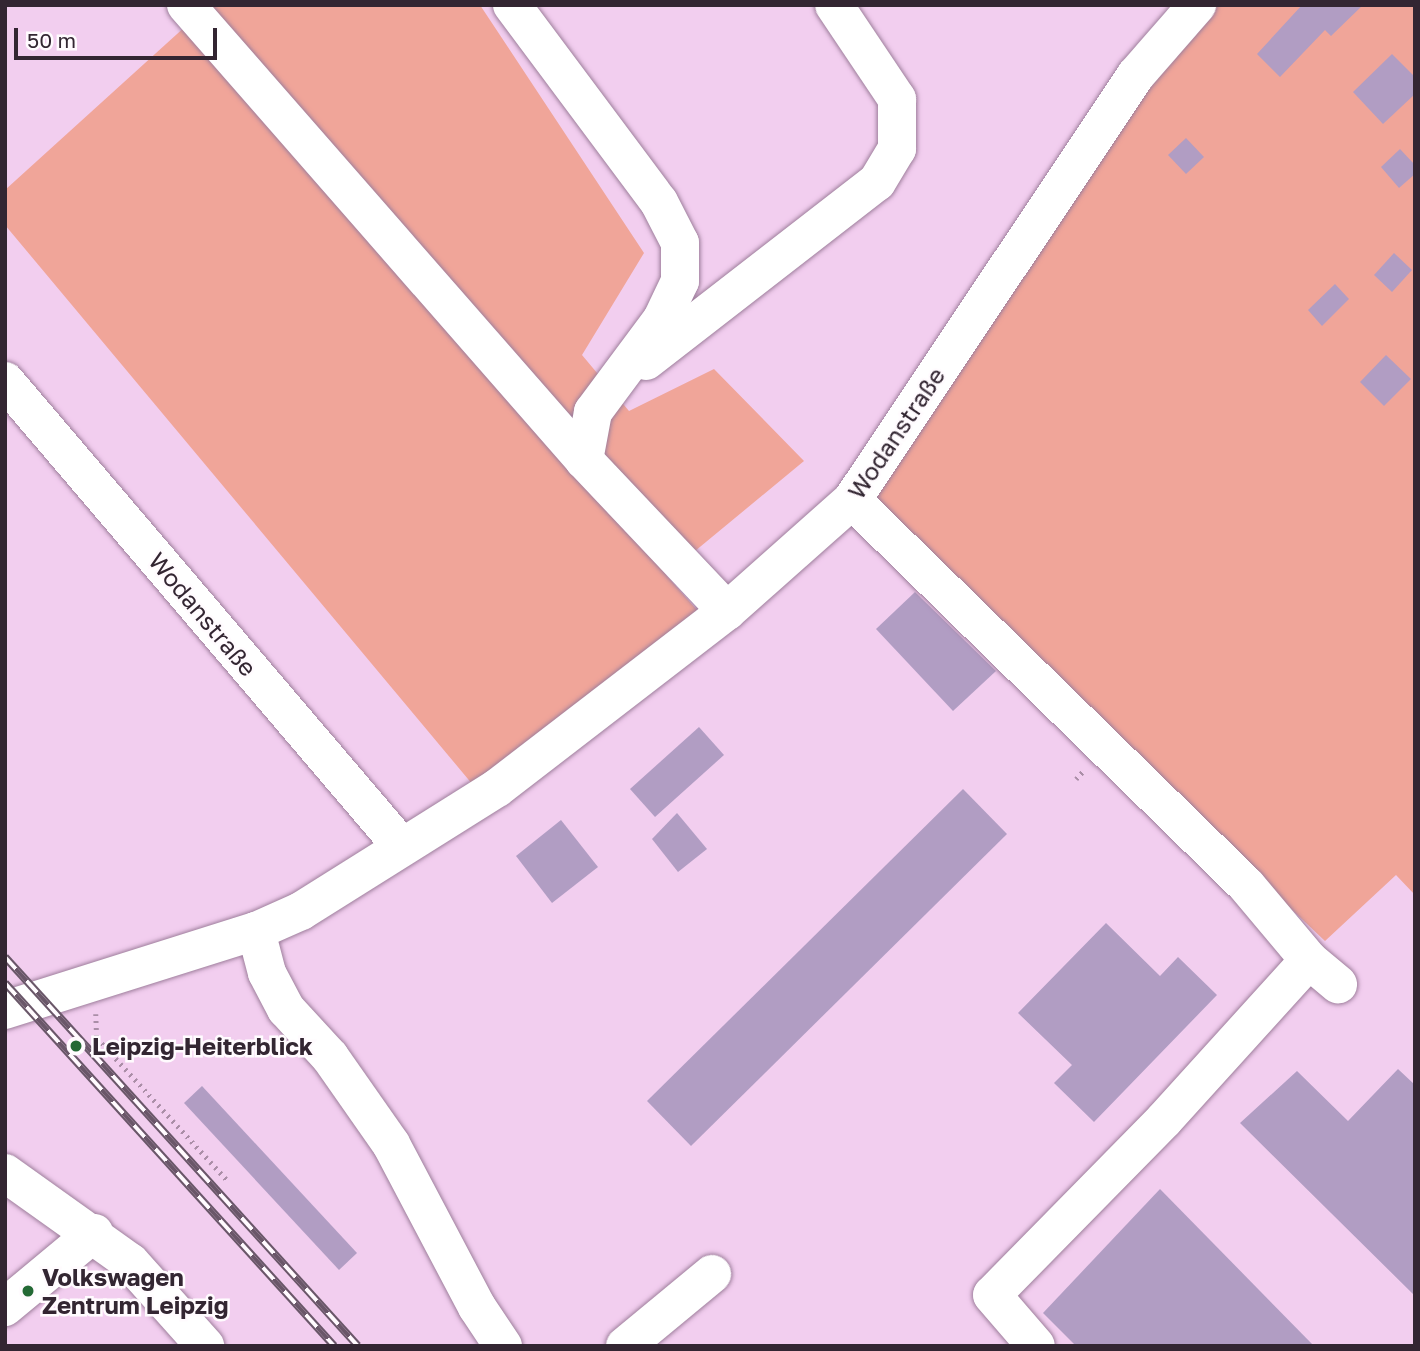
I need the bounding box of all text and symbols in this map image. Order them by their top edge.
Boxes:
scale bar [18,14,220,58]
text: 50 m [27,27,76,53]
street label: Wodanstraße [841,362,951,504]
street label: Wodanstraße [143,546,263,682]
place label: Leipzig-Heiterblick [92,1032,313,1060]
marker: Leipzig-Heiterblick [66,1036,86,1056]
place label: Volkswagen Zentrum Leipzig [42,1263,228,1319]
marker: Volkswagen Zentrum Leipzig [20,1283,36,1299]

